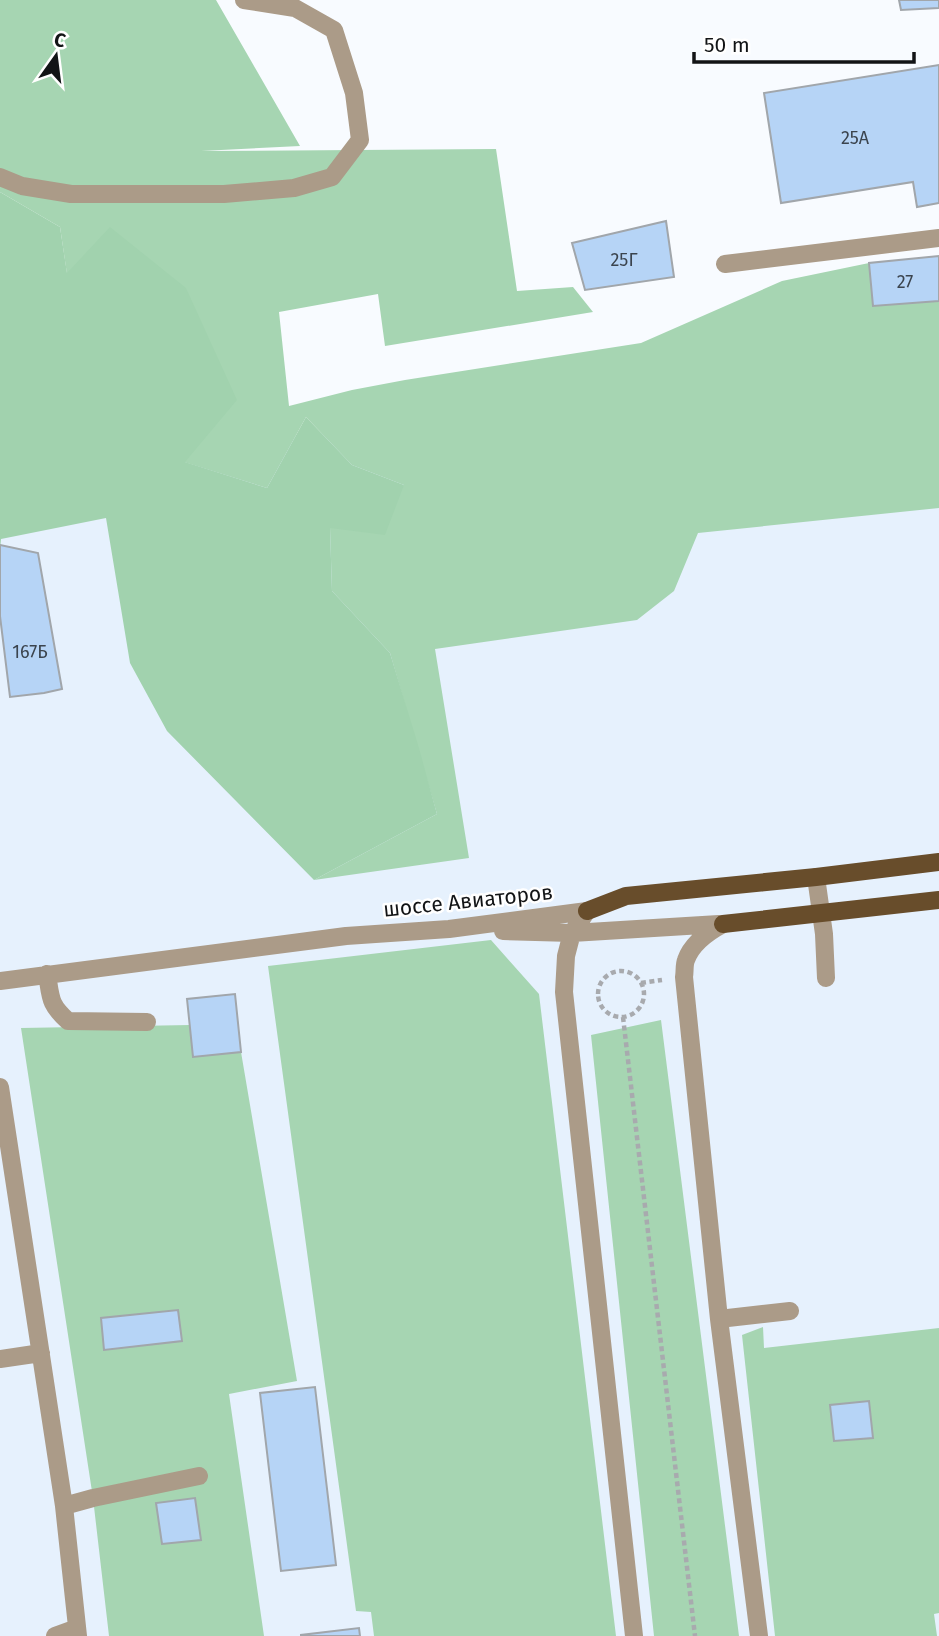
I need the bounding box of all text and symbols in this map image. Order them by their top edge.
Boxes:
north arrow [21,21,91,91]
scale bar [694,21,914,65]
text: С [52,28,68,52]
text: 50 m [704,32,750,58]
house number: 25А [841,127,870,149]
house number: 25Г [610,249,638,271]
house number: 27 [897,271,913,293]
house number: 167Б [12,641,48,663]
street label: шоссе Авиаторов [382,879,554,923]

